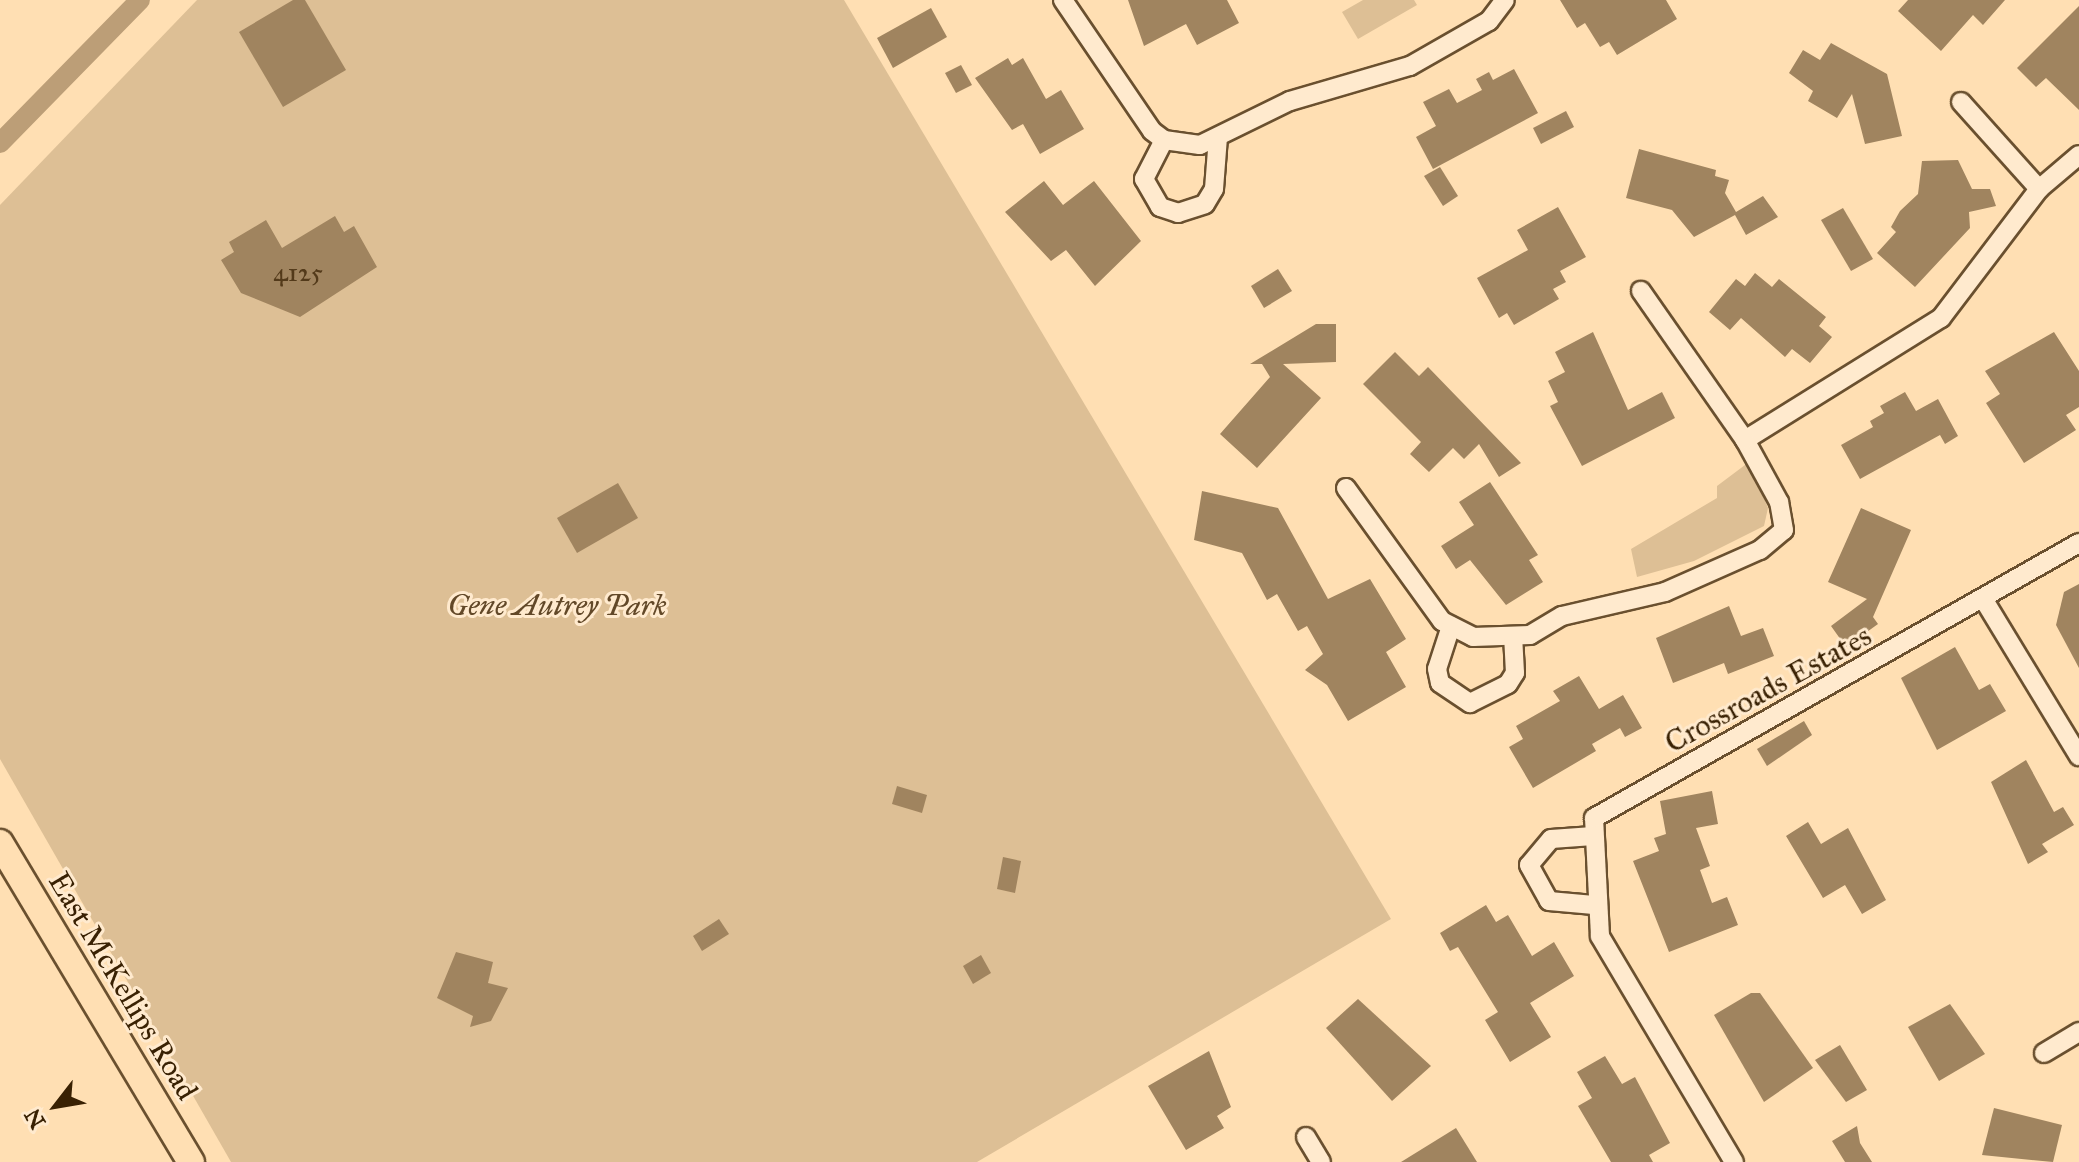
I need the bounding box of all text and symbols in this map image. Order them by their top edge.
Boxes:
house number: 4125 [273,257,323,289]
park label: Gene Autrey Park [447,587,667,623]
street label: Crossroads Estates [1659,617,1877,761]
street label: East McKellips Road [41,866,205,1106]
north arrow [16,1066,96,1146]
text: N [19,1104,51,1134]

